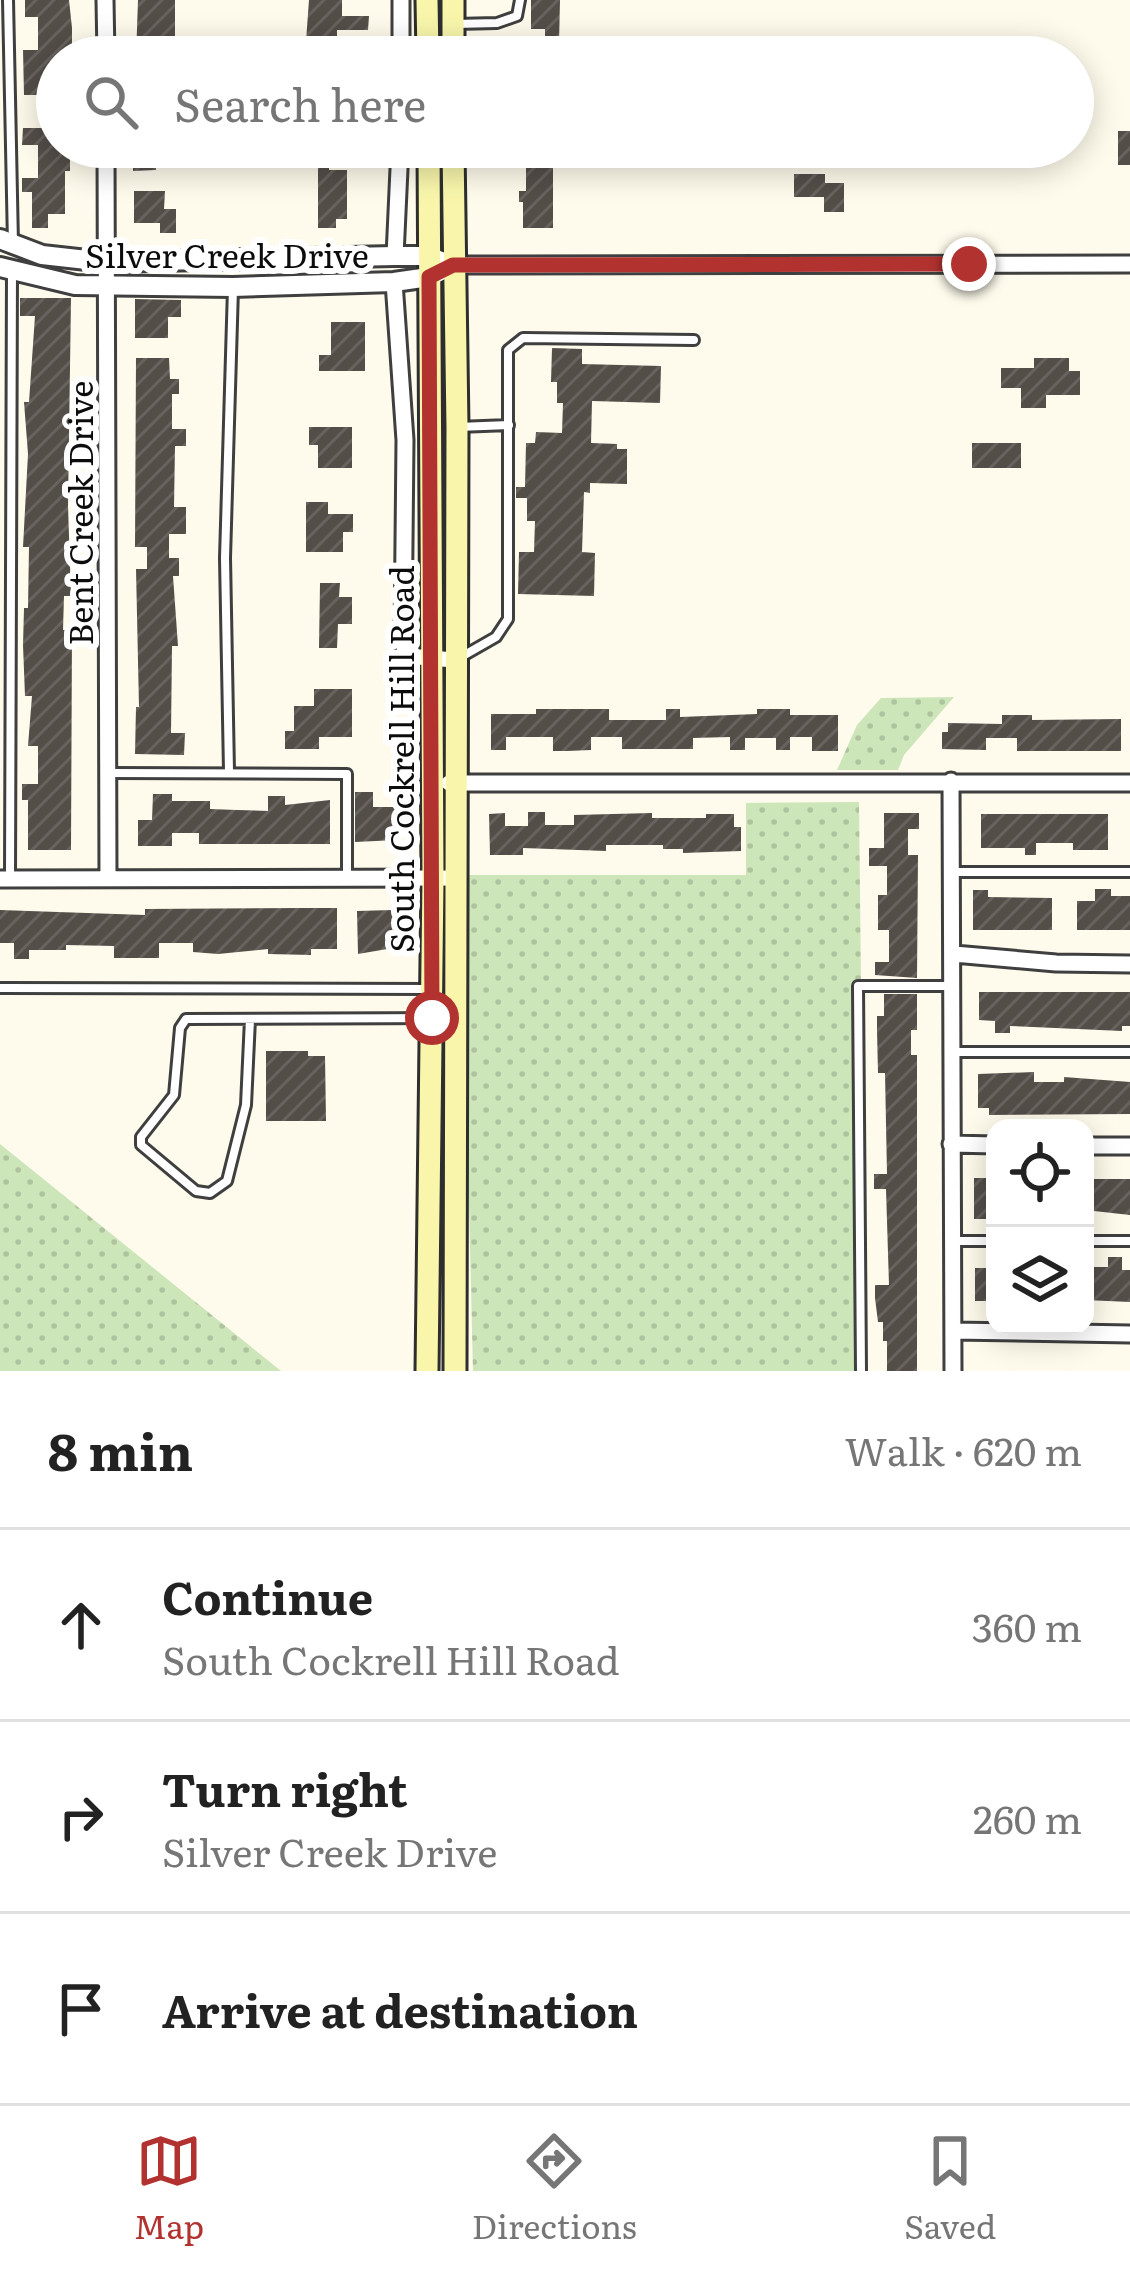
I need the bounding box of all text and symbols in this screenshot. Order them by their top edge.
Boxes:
search box [36,36,1094,168]
icon: search [78,69,144,135]
text: Search here [174,69,426,136]
street label: Silver Creek Drive [85,229,369,278]
route end [942,237,996,291]
street label: Bent Creek Drive [54,381,103,645]
street label: South Cockrell Hill Road [375,565,424,953]
route start [405,991,459,1045]
map controls [986,1119,1094,1335]
button: locate [986,1119,1094,1227]
button: layers [986,1227,1094,1335]
text: 8 min [48,1411,193,1487]
text: Walk · 620 m [845,1420,1082,1478]
text: Continue [162,1562,373,1629]
icon: ahead [48,1592,114,1658]
text: 360 m [972,1596,1082,1654]
text: South Cockrell Hill Road [162,1629,620,1687]
text: Turn right [162,1754,408,1821]
icon: right [48,1784,114,1850]
text: 260 m [973,1788,1082,1846]
text: Silver Creek Drive [162,1821,498,1879]
text: Arrive at destination [162,1975,638,2042]
icon: arrive [48,1976,114,2042]
tab: Map [134,2128,204,2249]
tab: Directions [472,2128,637,2249]
tab: Saved [904,2128,996,2249]

